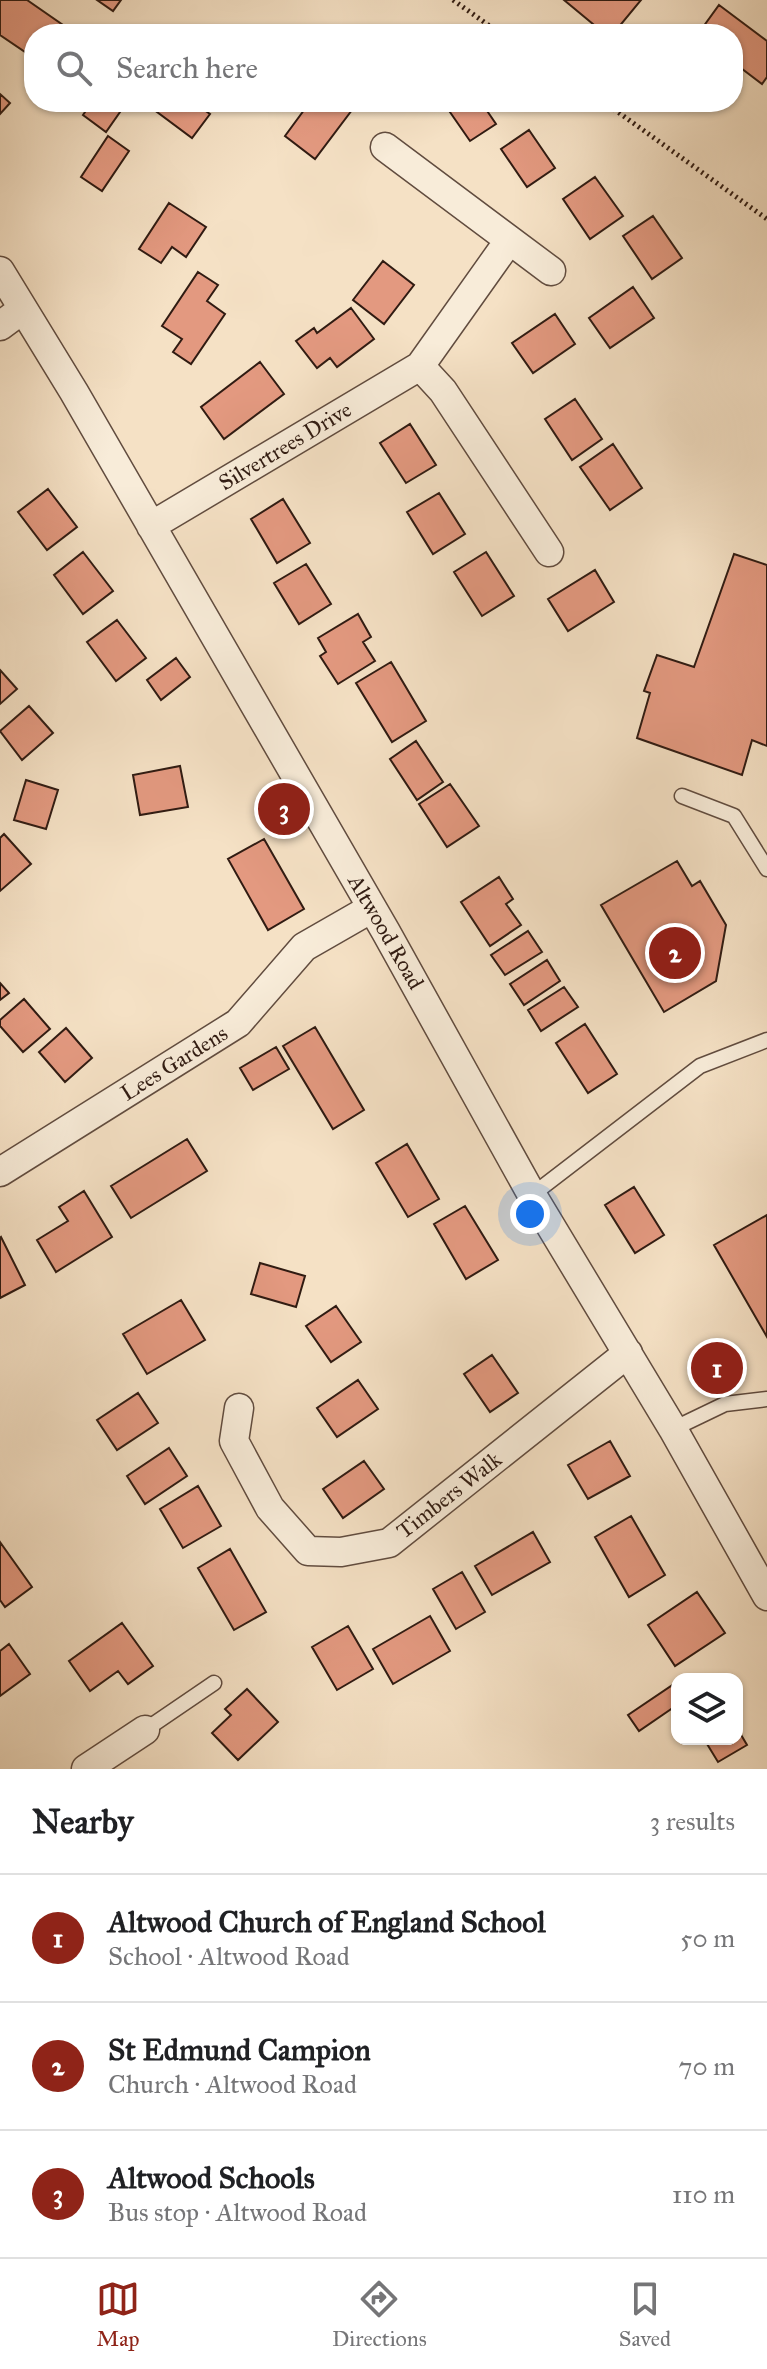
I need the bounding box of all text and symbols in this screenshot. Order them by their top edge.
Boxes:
search box [24,24,743,112]
icon: search [52,46,96,90]
text: Search here [116,50,258,86]
street label: Silvertrees Drive [214,396,356,496]
pin: 3 [258,779,310,839]
street label: Altwood Road [342,869,430,994]
pin: 2 [649,923,701,983]
street label: Lees Gardens [116,1019,232,1107]
your location [510,1194,550,1234]
pin: 1 [691,1338,743,1398]
street label: Timbers Walk [391,1445,507,1544]
map controls [671,1673,743,1745]
button: layers [671,1673,743,1745]
text: Nearby [32,1801,134,1842]
text: 3 results [650,1805,735,1837]
text: Altwood Church of England School [108,1904,546,1940]
text: 1 [53,1922,63,1954]
text: 50 m [680,1922,735,1954]
text: School · Altwood Road [108,1940,350,1972]
text: St Edmund Campion [108,2032,371,2068]
text: 2 [52,2050,64,2082]
text: 70 m [679,2050,735,2082]
text: Church · Altwood Road [108,2068,357,2100]
text: Altwood Schools [108,2160,315,2196]
text: 3 [53,2178,63,2210]
text: 110 m [672,2178,735,2210]
text: Bus stop · Altwood Road [108,2196,367,2228]
tab: Map [96,2277,140,2352]
tab: Directions [332,2277,427,2352]
tab: Saved [619,2277,671,2352]

